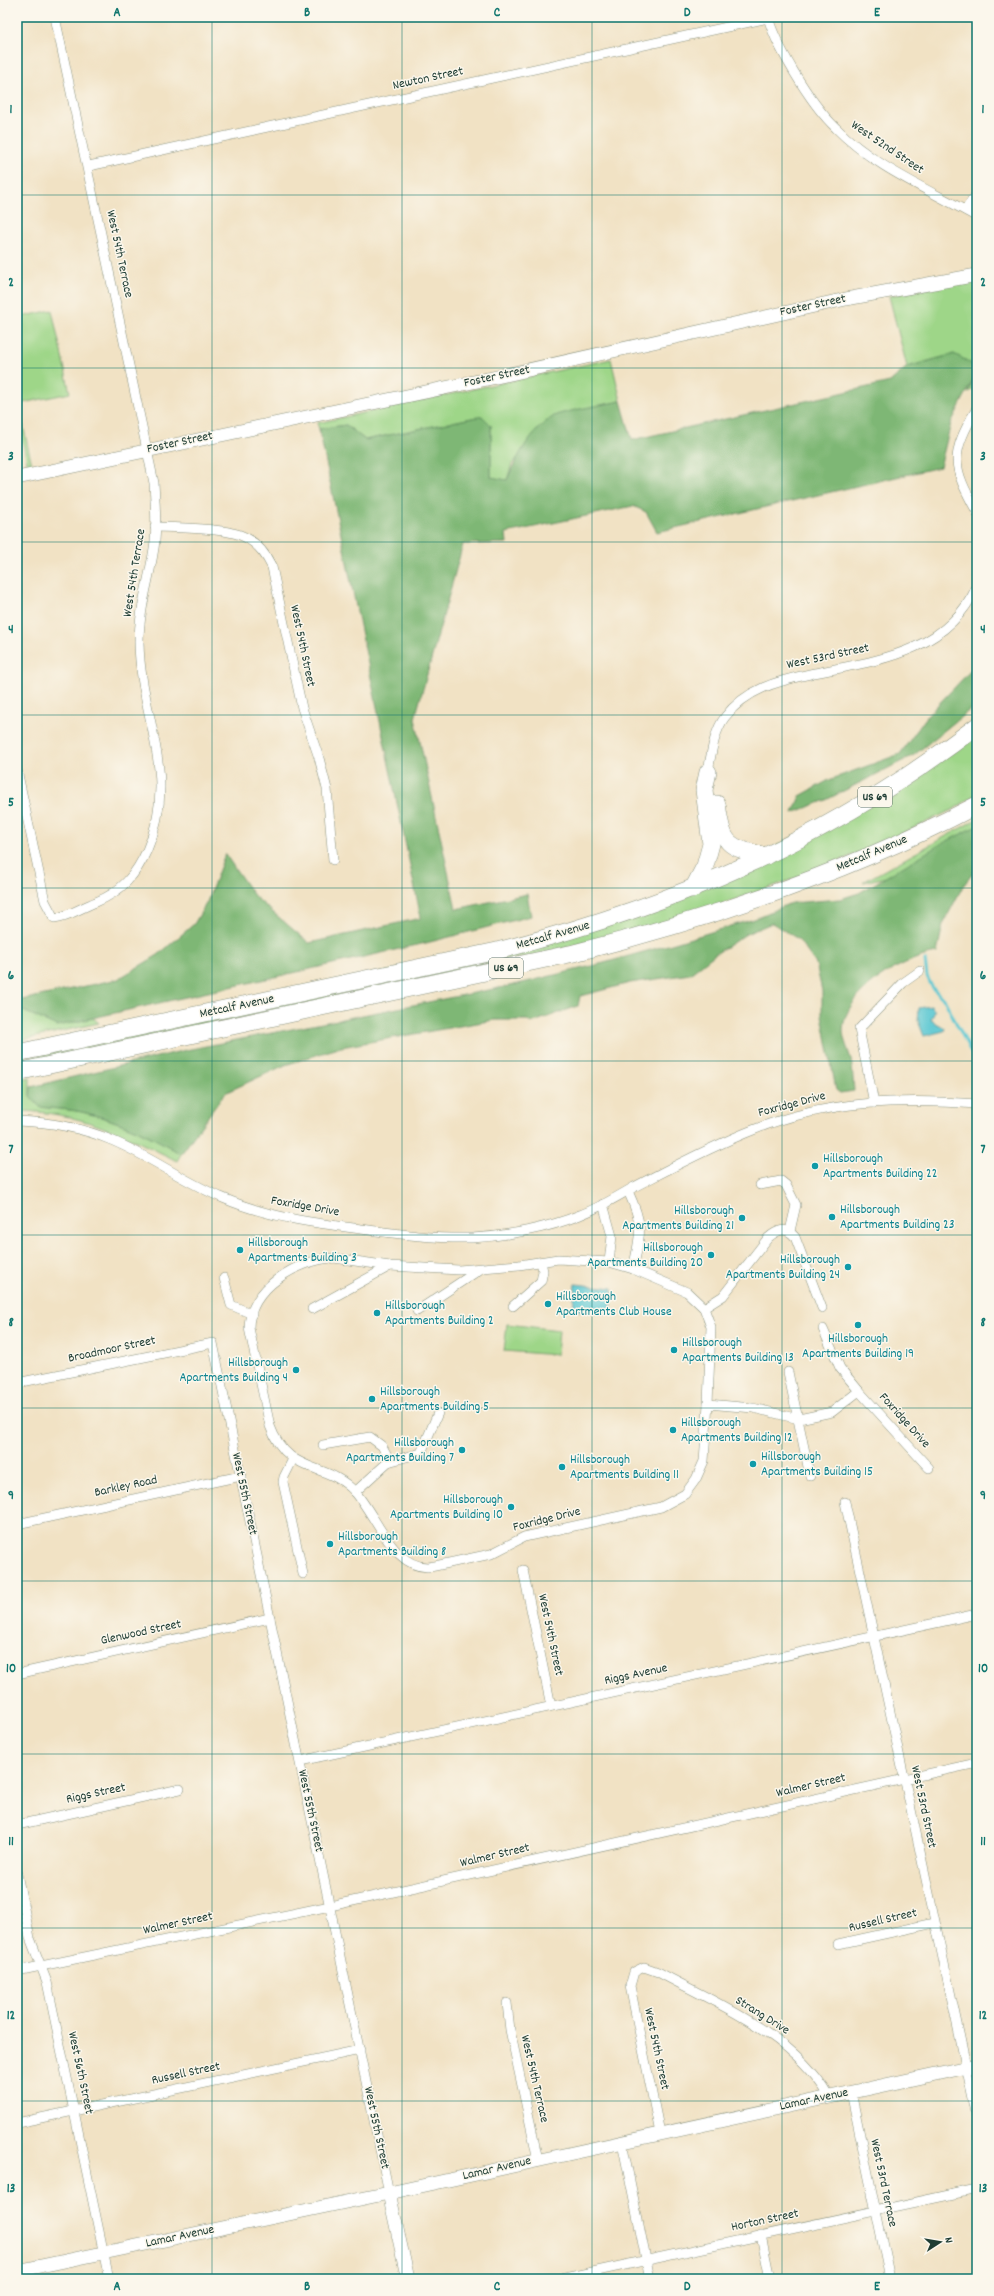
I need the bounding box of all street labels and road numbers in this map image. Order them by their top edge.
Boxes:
street label: Newton Street [391,62,465,96]
street label: West 52nd Street [847,116,928,180]
street label: West 54th Terrace [100,208,138,300]
street label: Foster Street [778,290,848,322]
street label: Foster Street [462,361,532,393]
street label: Foster Street [145,427,215,459]
street label: West 54th Terrace [119,527,151,619]
street label: West 54th Street [284,603,320,689]
street label: West 53rd Street [785,639,871,675]
road number: US 69 [858,787,892,807]
street label: Metcalf Avenue [833,830,911,878]
street label: Metcalf Avenue [514,916,592,956]
road number: US 69 [489,958,523,978]
street label: Metcalf Avenue [198,990,276,1024]
street label: Foxridge Drive [756,1087,828,1123]
street label: Foxridge Drive [269,1192,341,1222]
street label: Broadmoor Street [67,1331,158,1369]
street label: Foxridge Drive [874,1389,934,1453]
street label: West 55th Street [226,1451,262,1537]
street label: Barkley Road [93,1471,159,1503]
street label: Foxridge Drive [511,1502,583,1538]
street label: West 54th Street [532,1592,568,1678]
street label: Glenwood Street [99,1615,183,1651]
street label: Riggs Avenue [603,1659,670,1691]
street label: West 53rd Street [905,1764,941,1850]
street label: West 55th Street [292,1768,328,1854]
street label: Walmer Street [774,1769,848,1803]
street label: Riggs Street [65,1778,128,1810]
street label: Walmer Street [458,1839,532,1873]
street label: Russell Street [847,1904,919,1938]
street label: Walmer Street [141,1907,215,1941]
street label: Strang Drive [731,1992,793,2040]
street label: West 54th Street [638,2006,674,2092]
street label: West 56th Street [62,2030,98,2116]
street label: West 54th Terrace [515,2033,553,2125]
street label: Russell Street [150,2057,222,2091]
street label: Lamar Avenue [778,2083,850,2117]
street label: West 55th Street [358,2085,394,2171]
street label: West 53rd Terrace [864,2137,902,2229]
street label: Lamar Avenue [461,2152,533,2186]
street label: Horton Street [730,2205,801,2237]
street label: Lamar Avenue [144,2220,216,2254]

